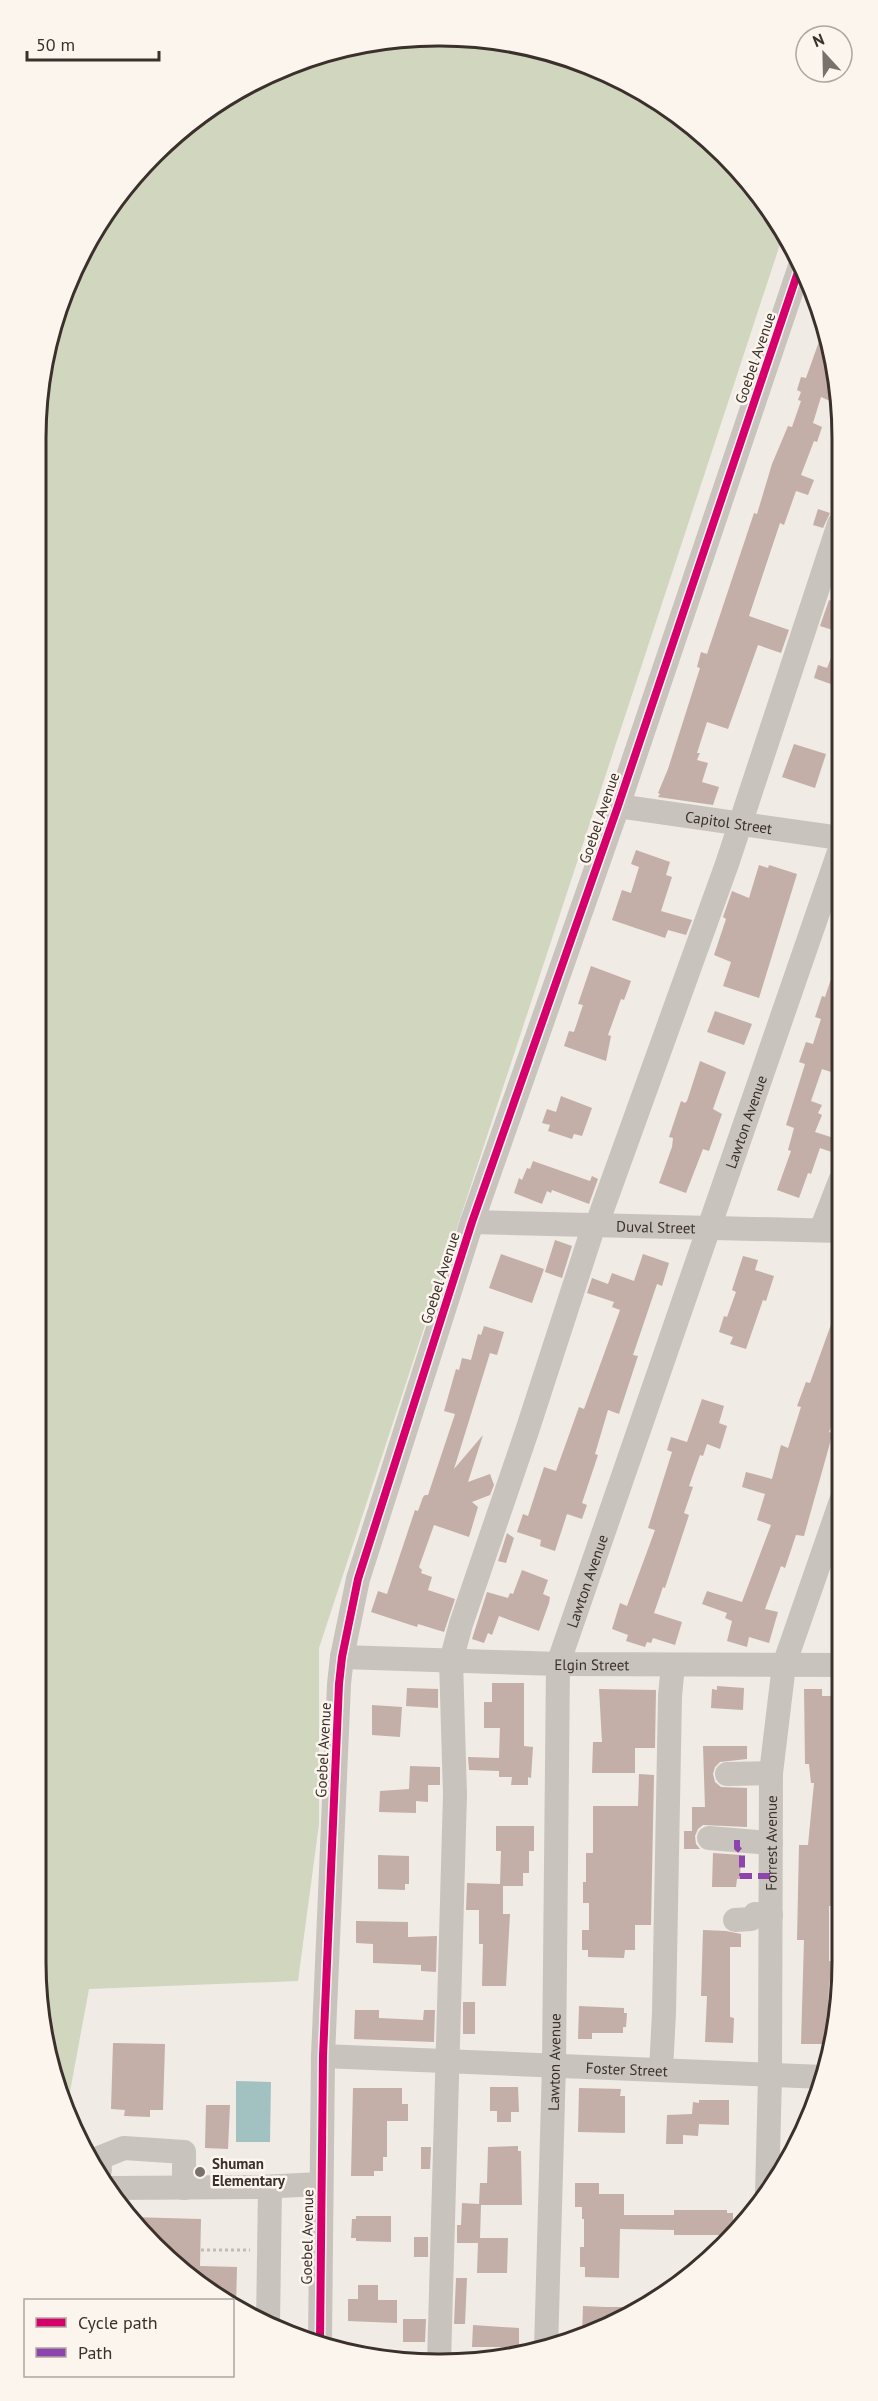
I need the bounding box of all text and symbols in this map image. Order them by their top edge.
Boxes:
scale bar [27,24,159,62]
north arrow [794,24,854,84]
text: N [810,29,827,51]
text: 50 m [36,33,75,56]
street label: Goebel Avenue [731,310,779,406]
street label: Goebel Avenue [575,770,623,866]
street label: Capitol Street [684,806,774,838]
street label: Lawton Avenue [721,1072,771,1171]
street label: Duval Street [616,1216,696,1237]
street label: Goebel Avenue [416,1230,464,1326]
street label: Lawton Avenue [562,1532,612,1630]
street label: Elgin Street [554,1654,629,1674]
street label: Goebel Avenue [311,1702,335,1798]
street label: Forrest Avenue [761,1795,780,1891]
street label: Lawton Avenue [543,2013,564,2111]
street label: Foster Street [585,2058,668,2080]
place label: Shuman Elementary [212,2154,286,2190]
marker: Shuman Elementary [193,2165,207,2179]
street label: Goebel Avenue [297,2189,317,2285]
legend [24,2299,234,2377]
text: Cycle path [78,2311,158,2334]
text: Path [78,2341,112,2364]

